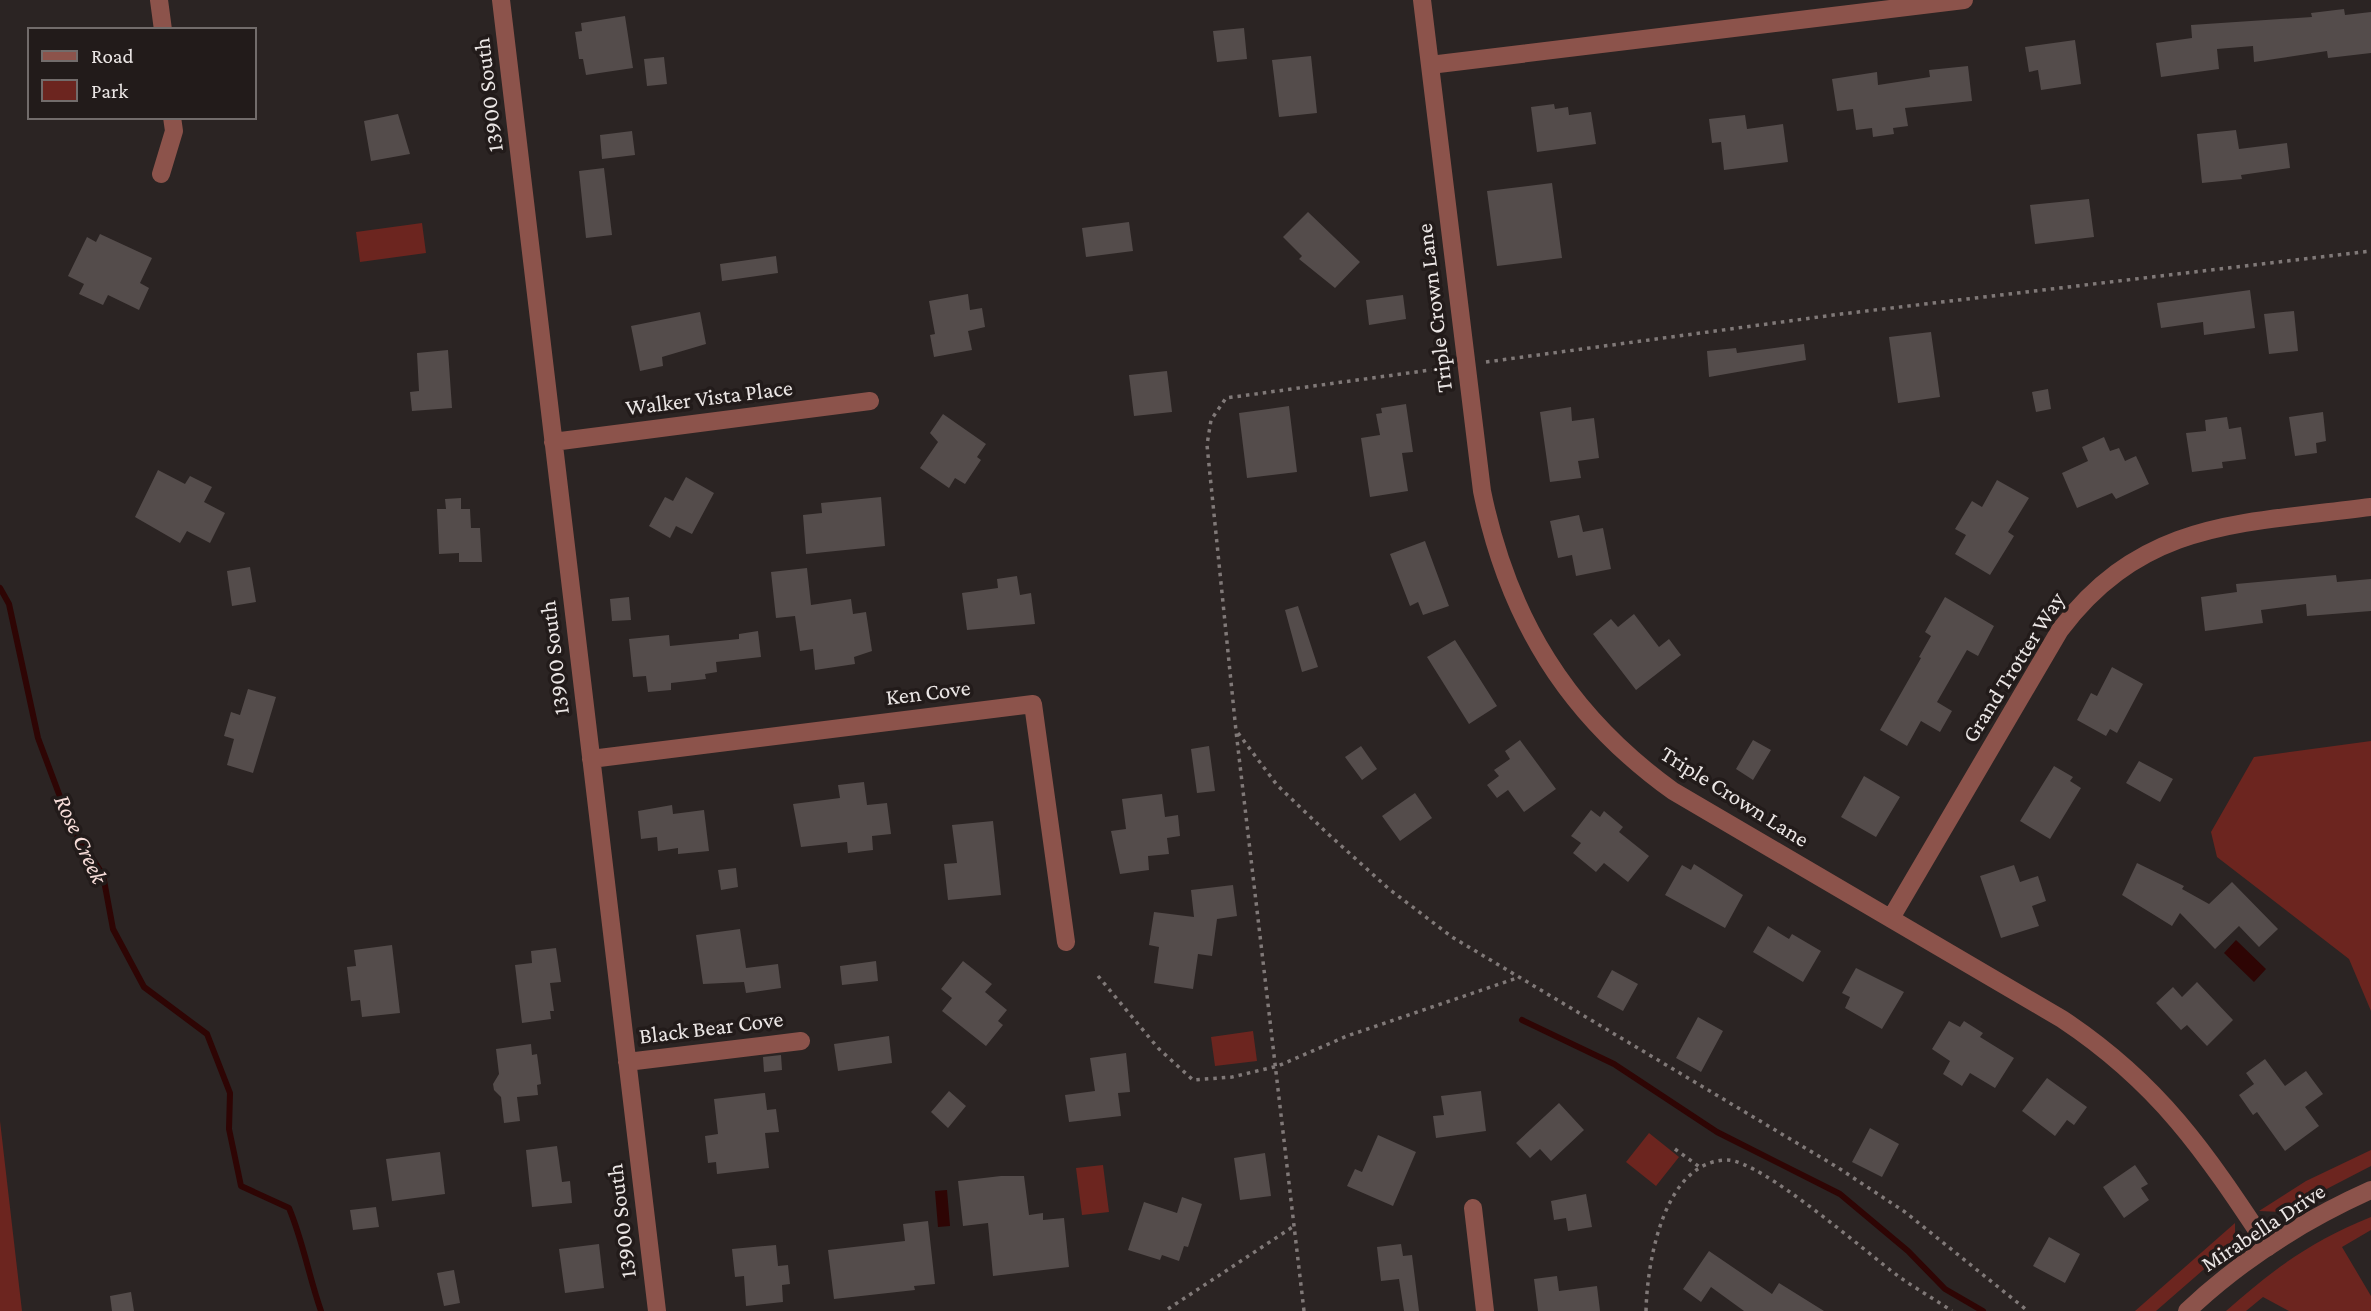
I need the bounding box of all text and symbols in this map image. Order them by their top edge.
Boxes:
legend [28,28,256,119]
street label: 13900 South [468,36,508,154]
text: Road [91,44,134,68]
text: Park [91,79,128,103]
street label: Triple Crown Lane [1411,222,1457,394]
street label: Walker Vista Place [624,374,794,420]
street label: Grand Trotter Way [1956,587,2070,747]
street label: 13900 South [534,599,574,717]
street label: Ken Cove [884,674,972,710]
street label: Triple Crown Lane [1656,740,1814,852]
water label: Rose Creek [49,790,114,889]
street label: Black Bear Cove [637,1005,785,1049]
street label: 13900 South [601,1162,641,1280]
street label: Mirabella Drive [2196,1177,2330,1277]

